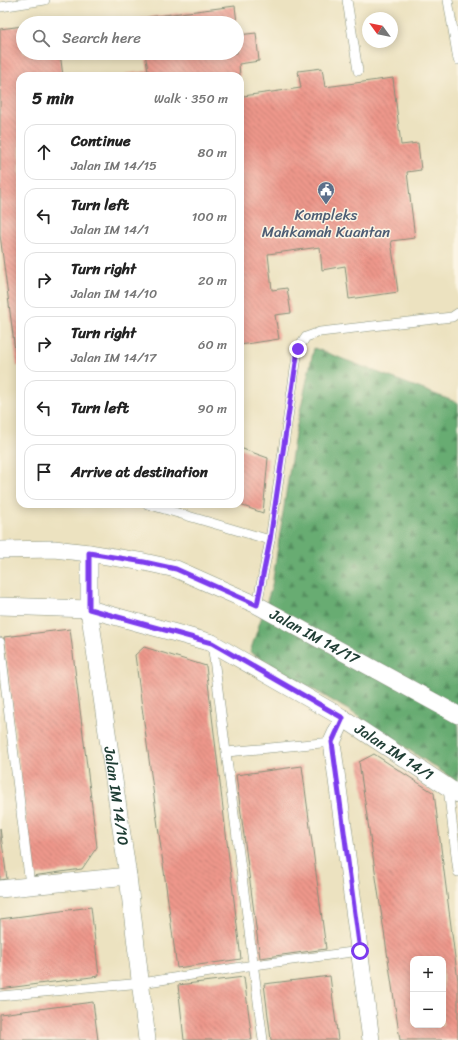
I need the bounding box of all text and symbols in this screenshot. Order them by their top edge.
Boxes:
north arrow [362,12,398,48]
search box [16,16,244,60]
text: Search here [62,25,141,51]
icon: search [30,27,52,49]
text: 5 min [32,83,74,113]
text: Walk · 350 m [154,87,228,110]
text: Continue [71,128,131,154]
icon: ahead [33,141,55,163]
text: 80 m [198,141,227,164]
text: Jalan IM 14/15 [71,154,157,177]
public building icon: Kompleks Mahkamah Kuantan [316,180,336,205]
text: Turn left [71,192,129,218]
place label: Kompleks Mahkamah Kuantan [262,202,390,245]
icon: left [33,205,55,227]
text: 100 m [192,205,227,228]
text: Jalan IM 14/1 [71,218,149,241]
text: Turn right [71,256,136,282]
icon: right [33,269,55,291]
text: 20 m [198,269,227,292]
text: Jalan IM 14/10 [71,282,157,305]
text: Turn right [71,320,136,346]
icon: right [33,333,55,355]
text: 60 m [198,333,227,356]
route end [289,340,307,358]
text: Jalan IM 14/17 [71,346,157,369]
text: Turn left [71,395,129,421]
icon: left [33,397,55,419]
text: 90 m [197,397,227,420]
text: Arrive at destination [71,459,208,485]
icon: arrive [33,461,55,483]
street label: Jalan IM 14/17 [264,601,365,672]
street label: Jalan IM 14/1 [349,716,439,788]
street label: Jalan IM 14/10 [96,744,136,847]
route start [351,942,369,960]
map controls [410,956,446,1028]
button: + [410,956,446,992]
button: − [410,992,446,1028]

